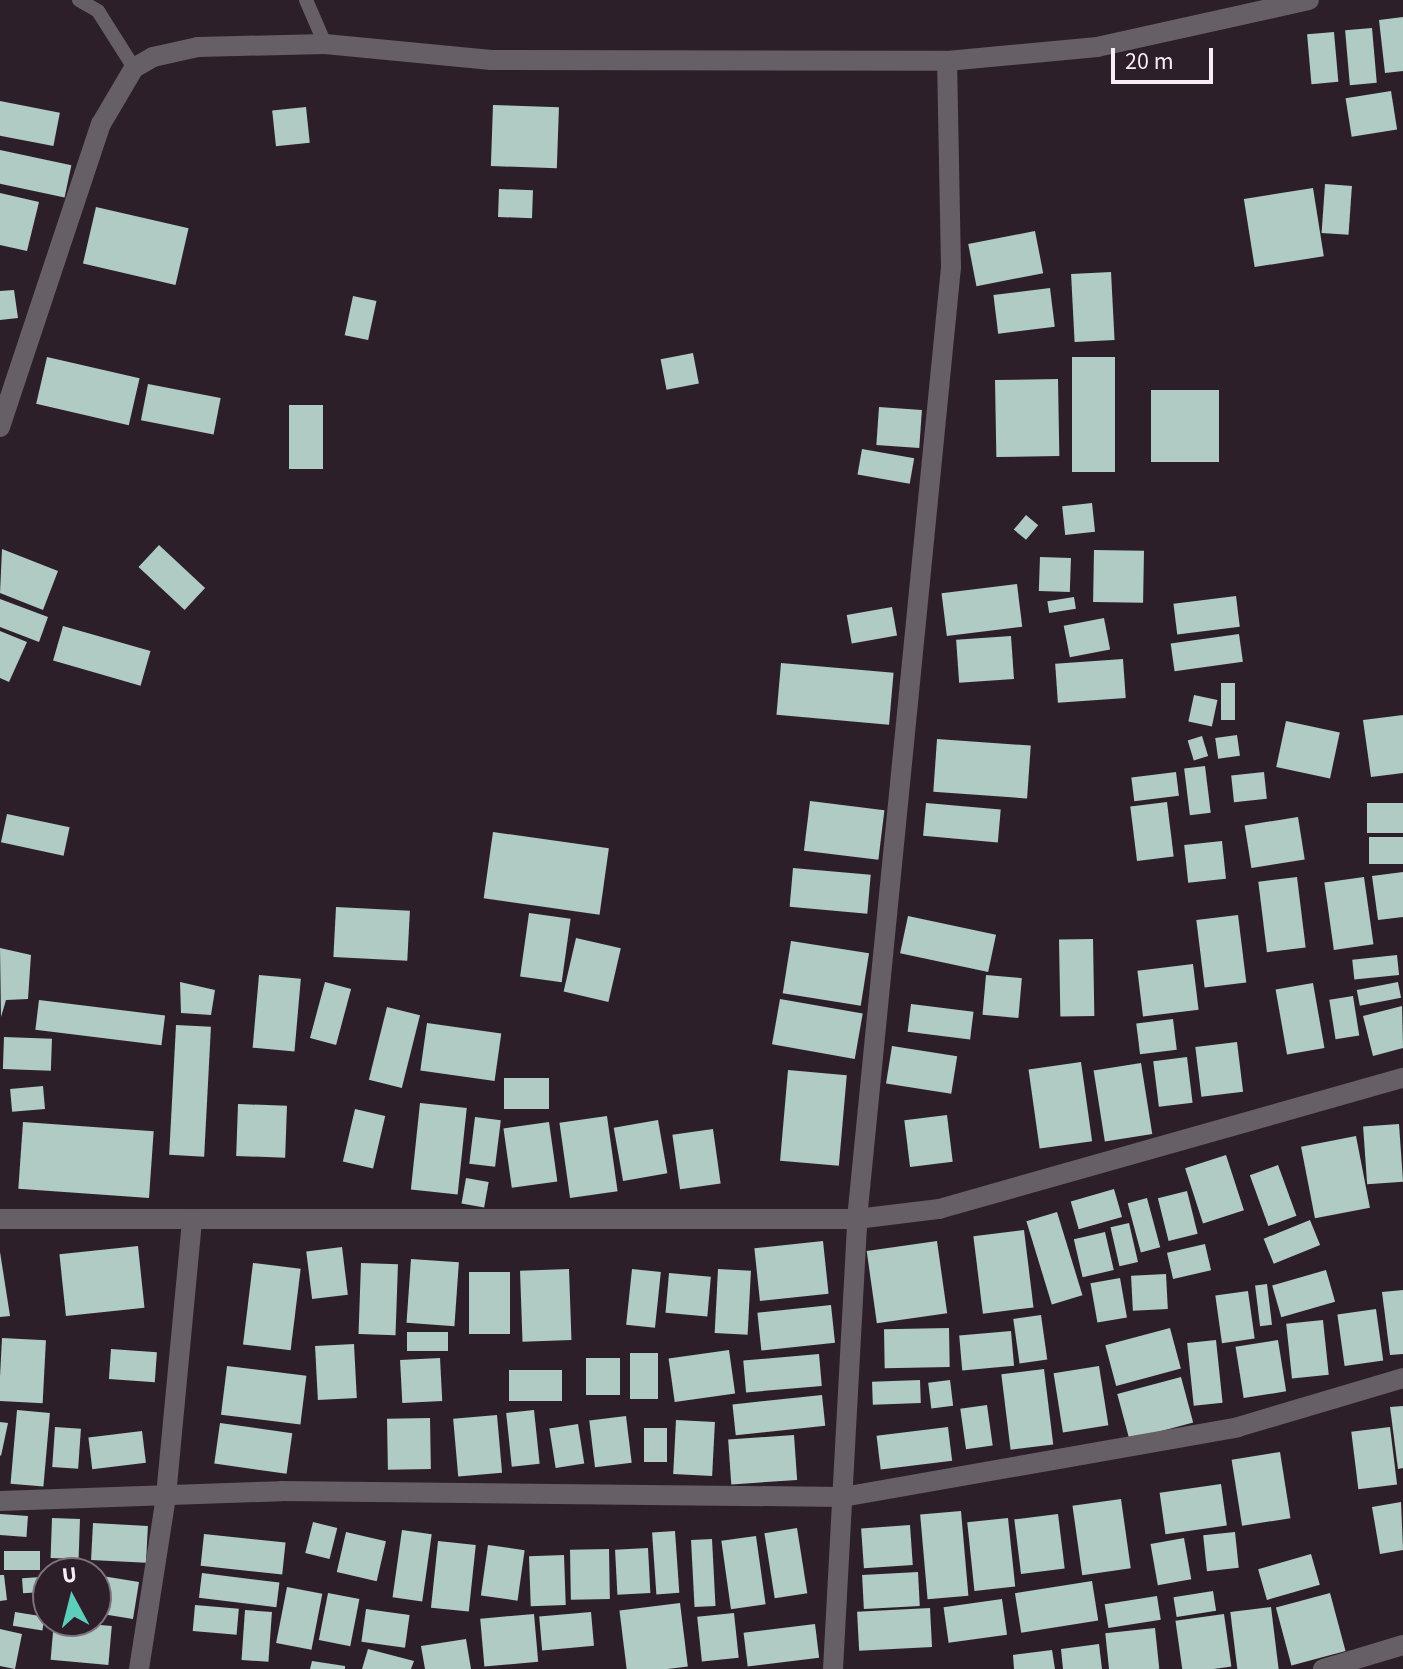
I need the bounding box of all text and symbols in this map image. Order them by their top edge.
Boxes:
scale bar [1115,32,1217,82]
text: 20 m [1125,44,1174,79]
north arrow [32,1557,112,1637]
text: U [60,1558,79,1592]

